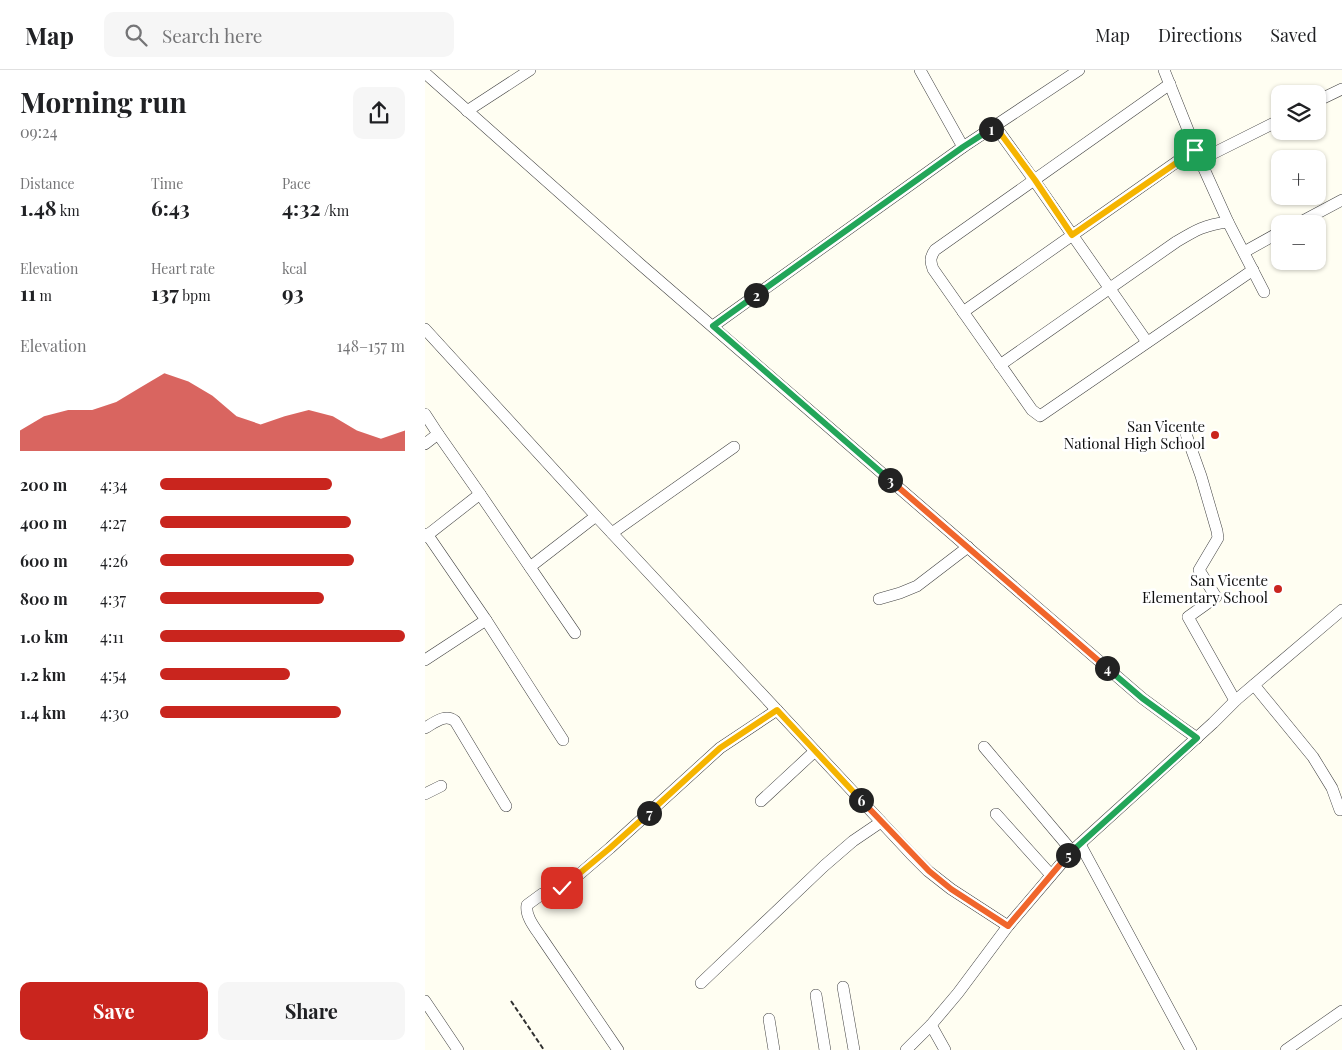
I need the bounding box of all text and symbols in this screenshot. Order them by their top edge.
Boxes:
search box [104,12,454,57]
text: Map [25,19,74,51]
icon: search [122,21,150,49]
text: Search here [162,22,262,48]
text: Map [1095,23,1130,47]
text: Directions [1158,23,1242,47]
text: Saved [1270,23,1317,47]
text: Morning run [20,83,187,120]
map controls [1271,85,1326,270]
button: layers [1271,85,1326,140]
button: share [353,87,405,139]
pin: 1 [979,116,1003,142]
text: 1 [989,120,994,139]
text: 09:24 [20,121,58,142]
pin [1174,129,1216,171]
icon: arrive [1181,136,1209,164]
button: + [1271,150,1326,205]
text: Distance [20,174,75,193]
text: Time [151,174,183,193]
text: Pace [282,174,311,193]
text: 1.48 [20,193,57,221]
text: 6:43 [151,193,190,221]
text: 4:32 [282,193,320,221]
text: km [57,201,80,220]
text: /km [320,201,349,220]
button: − [1271,215,1326,270]
text: Elevation [20,259,78,278]
text: Heart rate [151,259,215,278]
text: kcal [282,259,307,278]
text: 11 [20,278,36,306]
text: 137 [151,278,179,306]
text: 93 [282,278,304,306]
pin: 2 [743,282,769,308]
text: m [36,286,52,305]
text: bpm [179,286,211,305]
text: 2 [753,286,760,305]
text: Elevation [20,335,87,356]
text: 148–157 m [337,335,405,356]
place label: San Vicente National High School [1064,416,1205,453]
marker: San Vicente National High School [1209,429,1221,441]
pin: 3 [877,468,903,492]
text: 3 [887,471,894,490]
text: 200 m [20,474,67,495]
text: 4:34 [100,474,127,495]
text: 400 m [20,512,67,533]
text: 4:27 [100,512,126,533]
text: 600 m [20,550,68,571]
text: 4:26 [100,550,128,571]
place label: San Vicente Elementary School [1142,570,1268,607]
marker: San Vicente Elementary School [1272,583,1284,595]
text: 800 m [20,588,68,609]
text: 4:37 [100,588,126,609]
text: 1.0 km [20,626,68,647]
text: 4:11 [100,626,124,647]
pin: 4 [1095,656,1119,680]
text: 4 [1104,659,1111,678]
text: 1.2 km [20,664,66,685]
text: 4:54 [100,664,127,685]
text: 1.4 km [20,702,66,723]
text: 4:30 [100,702,129,723]
pin: 6 [849,788,873,812]
text: 6 [858,791,865,810]
pin: 7 [637,800,661,826]
text: 7 [646,804,653,823]
pin: 5 [1055,842,1081,868]
text: 5 [1065,846,1072,865]
pin [541,867,583,909]
icon: check [548,874,576,902]
button: Save [20,982,208,1040]
button: Share [218,982,405,1040]

